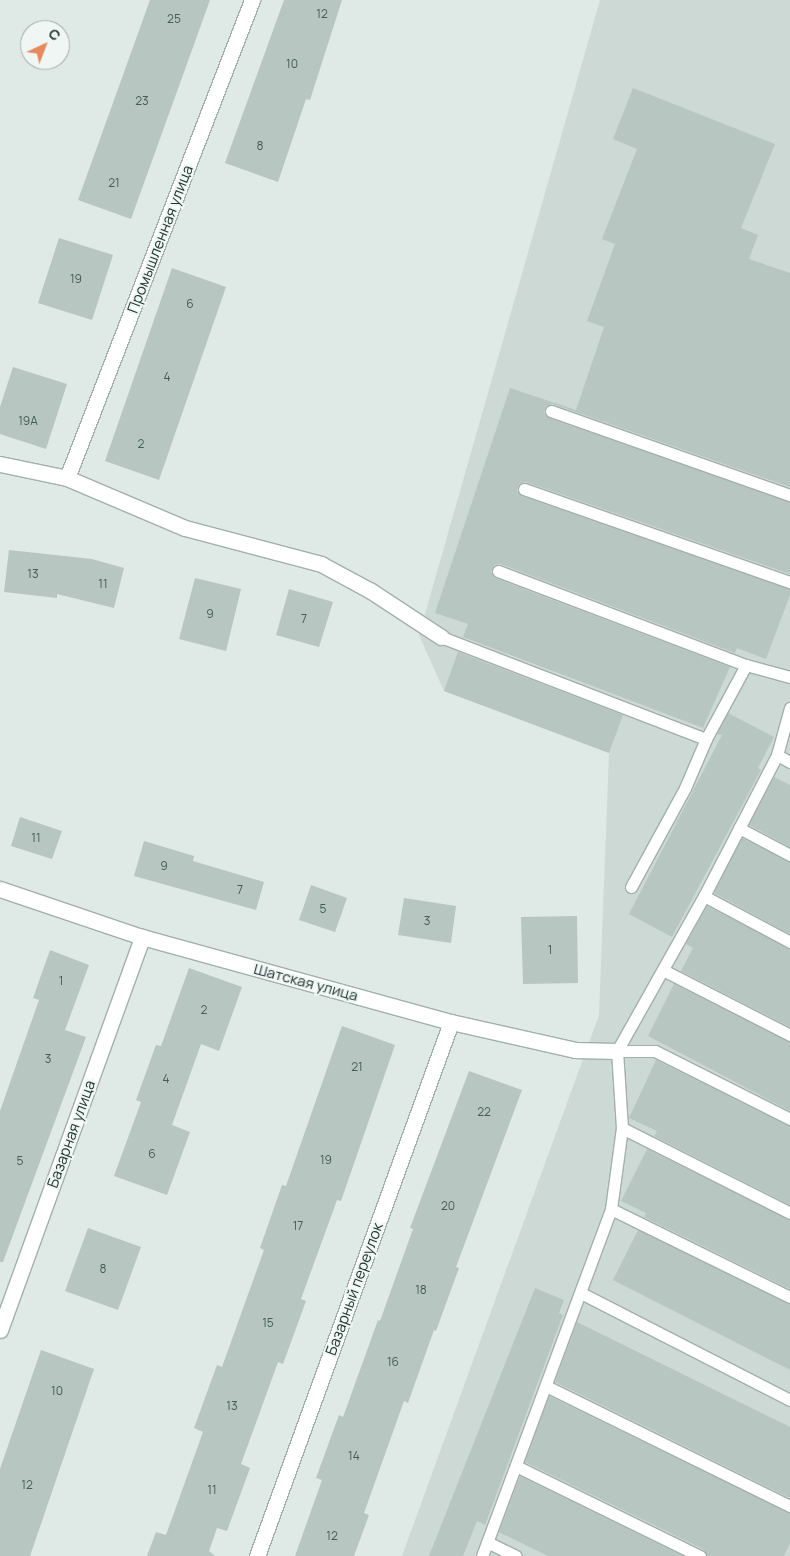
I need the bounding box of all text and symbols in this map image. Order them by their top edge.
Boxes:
house number: 12 [316,7,328,21]
house number: 25 [167,12,181,26]
north arrow [20,20,70,70]
text: С [45,24,65,45]
house number: 10 [286,57,298,71]
house number: 23 [135,94,149,108]
house number: 8 [257,139,263,153]
street label: Промышленная улица [123,162,197,316]
house number: 21 [108,176,120,190]
house number: 19 [70,272,82,286]
house number: 6 [186,297,194,311]
house number: 4 [163,370,171,384]
house number: 19А [18,414,38,428]
house number: 2 [138,437,144,451]
house number: 13 [27,567,39,581]
house number: 11 [98,577,108,591]
house number: 9 [206,607,214,621]
house number: 7 [301,612,307,626]
house number: 11 [31,831,41,845]
house number: 9 [160,859,168,873]
house number: 7 [237,883,243,897]
house number: 5 [320,902,326,916]
house number: 3 [424,914,430,928]
house number: 1 [548,943,552,957]
street label: Шатская улица [252,959,360,1005]
house number: 1 [59,974,63,988]
house number: 2 [201,1003,207,1017]
house number: 3 [45,1052,51,1066]
house number: 21 [351,1060,363,1074]
house number: 4 [162,1072,170,1086]
street label: Базарная улица [43,1078,99,1190]
house number: 22 [477,1105,491,1119]
house number: 6 [148,1147,156,1161]
house number: 19 [320,1153,332,1167]
house number: 5 [17,1154,23,1168]
house number: 20 [441,1199,455,1213]
house number: 17 [293,1219,303,1233]
street label: Базарный переулок [322,1220,386,1358]
house number: 8 [100,1262,106,1276]
house number: 18 [415,1283,427,1297]
house number: 15 [262,1316,274,1330]
house number: 16 [387,1355,399,1369]
house number: 10 [51,1384,63,1398]
house number: 13 [226,1399,238,1413]
house number: 14 [348,1449,360,1463]
house number: 12 [21,1478,33,1492]
house number: 11 [207,1483,217,1497]
house number: 12 [326,1529,338,1543]

